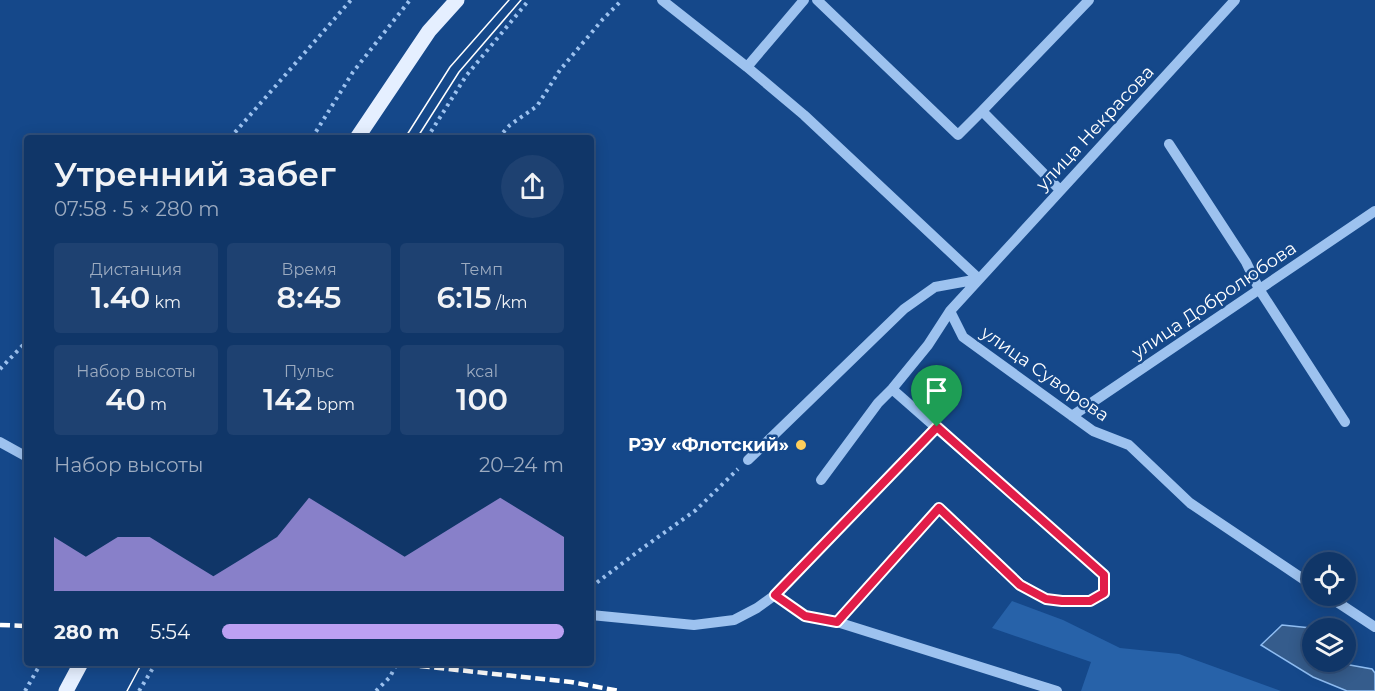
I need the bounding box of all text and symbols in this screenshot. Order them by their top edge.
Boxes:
street label: улица Некрасова [1031,61,1159,196]
text: Утренний забег [54,154,336,194]
button: share [501,155,564,218]
text: 07:58 · 5 × 280 m [54,197,219,221]
street label: улица Добролюбова [1127,237,1300,364]
text: Дистанция [90,260,182,279]
text: Время [281,260,337,279]
text: Темп [461,260,503,279]
text: 1.40 [91,279,150,316]
text: 8:45 [277,279,341,316]
text: 6:15 [436,279,492,316]
text: km [150,293,181,312]
text: /km [492,293,528,312]
street label: улица Суворова [976,321,1113,426]
text: Набор высоты [76,362,196,381]
text: Пульс [284,362,334,381]
text: kcal [466,362,498,381]
pin [911,365,962,427]
icon: arrive [920,374,953,407]
text: 40 [105,381,146,418]
text: 142 [263,381,312,418]
text: 100 [456,381,508,418]
text: m [146,395,167,414]
text: bpm [312,395,355,414]
place label: РЭУ «Флотский» [628,434,789,456]
marker: РЭУ «Флотский» [794,438,808,452]
text: Набор высоты [54,453,203,477]
text: 20–24 m [479,453,564,477]
map controls [1302,552,1356,672]
button: locate [1302,552,1356,606]
button: layers [1302,618,1356,672]
text: 280 m [54,620,119,644]
text: 5:54 [150,620,190,644]

